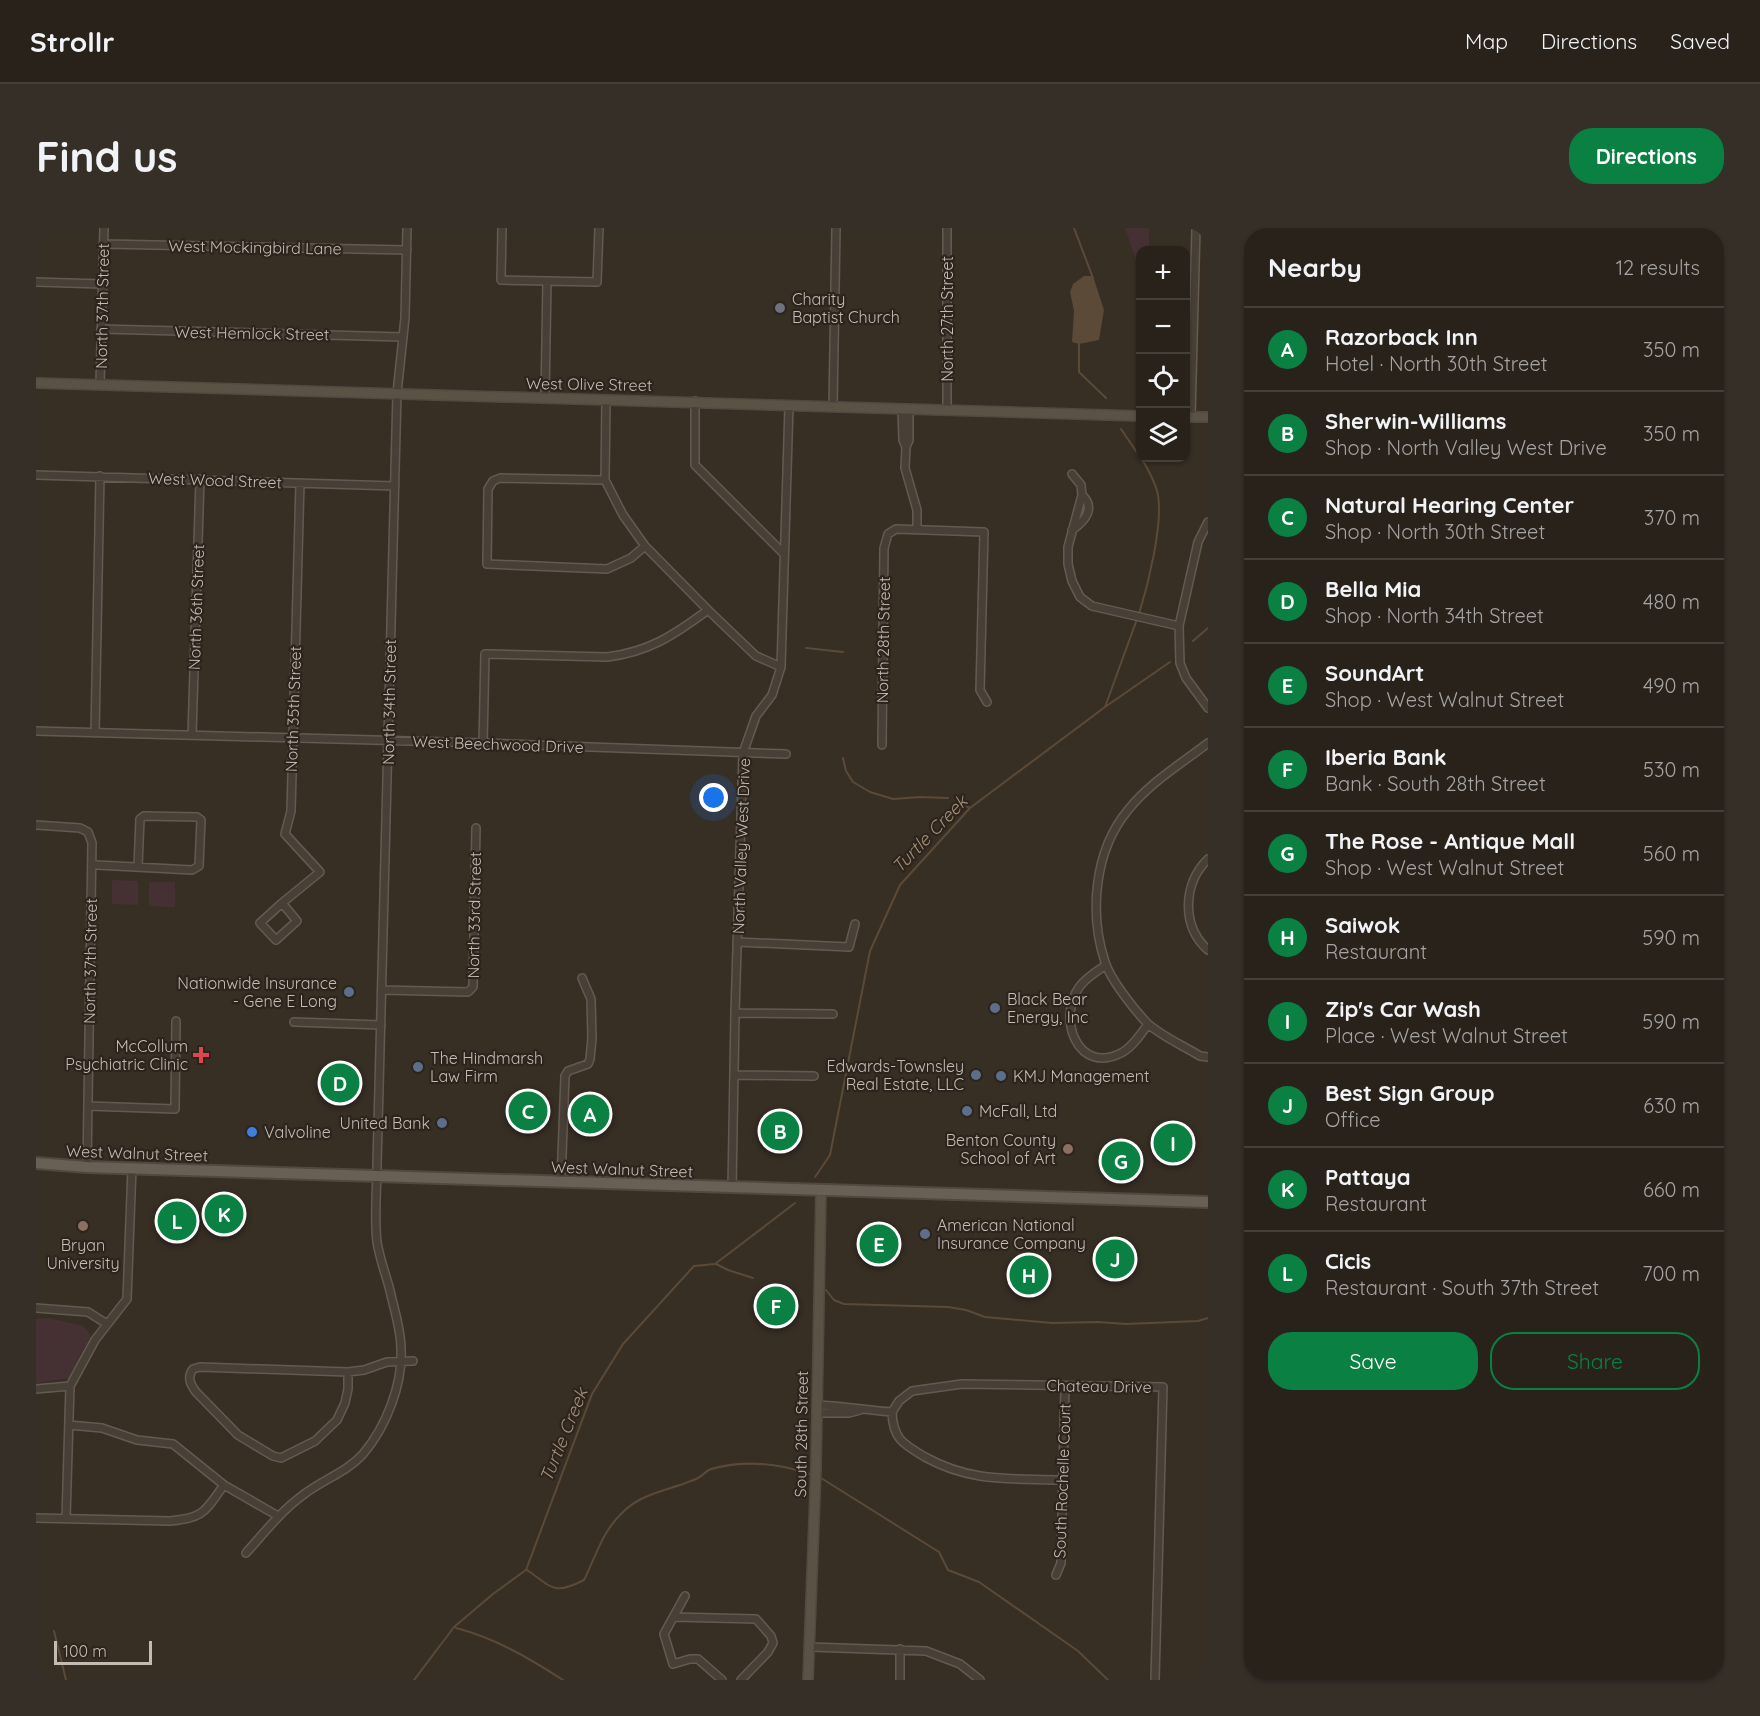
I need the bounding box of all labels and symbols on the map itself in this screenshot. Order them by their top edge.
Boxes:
street label: West Mockingbird Lane [168,235,342,259]
street label: North 37th Street [91,243,113,369]
street label: North 27th Street [937,256,957,382]
place label: Charity Baptist Church [792,289,900,327]
marker: Charity Baptist Church [773,301,787,315]
street label: West Hemlock Street [174,322,330,344]
street label: West Olive Street [526,373,652,395]
street label: West Wood Street [148,468,282,492]
street label: North 36th Street [184,544,208,670]
street label: North 28th Street [872,577,894,703]
street label: North 34th Street [378,639,400,765]
street label: North 35th Street [281,646,305,772]
street label: West Beechwood Drive [412,731,584,757]
street label: North Valley West Drive [728,758,754,934]
your location [699,783,728,812]
water label: Turtle Creek [887,789,973,877]
street label: North 33rd Street [463,851,485,979]
street label: North 37th Street [79,898,101,1024]
place label: Nationwide Insurance - Gene E Long [177,973,337,1011]
marker: Nationwide Insurance - Gene E Long [342,985,356,999]
place label: Black Bear Energy, Inc [1007,989,1088,1027]
marker: Black Bear Energy, Inc [988,1001,1002,1015]
place label: McCollum Psychiatric Clinic [65,1036,188,1074]
marker: McCollum Psychiatric Clinic [192,1046,210,1064]
place label: The Hindmarsh Law Firm [430,1048,543,1086]
place label: Edwards-Townsley Real Estate, LLC [826,1056,964,1094]
pin: D [320,1060,360,1106]
marker: The Hindmarsh Law Firm [411,1060,425,1074]
place label: KMJ Management [1013,1066,1149,1086]
marker: Edwards-Townsley Real Estate, LLC [969,1068,983,1082]
marker: KMJ Management [994,1069,1008,1083]
pin: C [508,1088,548,1134]
pin: A [570,1092,610,1136]
place label: McFall, Ltd [979,1101,1057,1121]
marker: McFall, Ltd [960,1104,974,1118]
pin: B [760,1108,800,1154]
place label: United Bank [340,1113,430,1133]
marker: United Bank [435,1116,449,1130]
pin: I [1154,1120,1192,1166]
place label: Valvoline [264,1122,331,1142]
marker: Valvoline [245,1125,259,1139]
place label: Benton County School of Art [946,1130,1056,1168]
pin: G [1102,1138,1140,1184]
street label: West Walnut Street [66,1141,208,1165]
marker: Benton County School of Art [1061,1142,1075,1156]
street label: West Walnut Street [551,1157,693,1181]
pin: K [204,1192,243,1236]
pin: L [158,1198,196,1244]
place label: American National Insurance Company [937,1215,1086,1253]
marker: Bryan University [76,1219,90,1233]
pin: E [860,1222,898,1266]
marker: American National Insurance Company [918,1227,932,1241]
place label: Bryan University [46,1235,120,1273]
pin: J [1096,1236,1134,1282]
pin: H [1010,1252,1048,1298]
pin: F [756,1284,796,1328]
street label: South 28th Street [790,1370,812,1498]
street label: Chateau Drive [1046,1375,1152,1397]
water label: Turtle Creek [534,1383,593,1485]
street label: South Rochelle Court [1049,1403,1075,1559]
scale bar [54,1638,152,1666]

